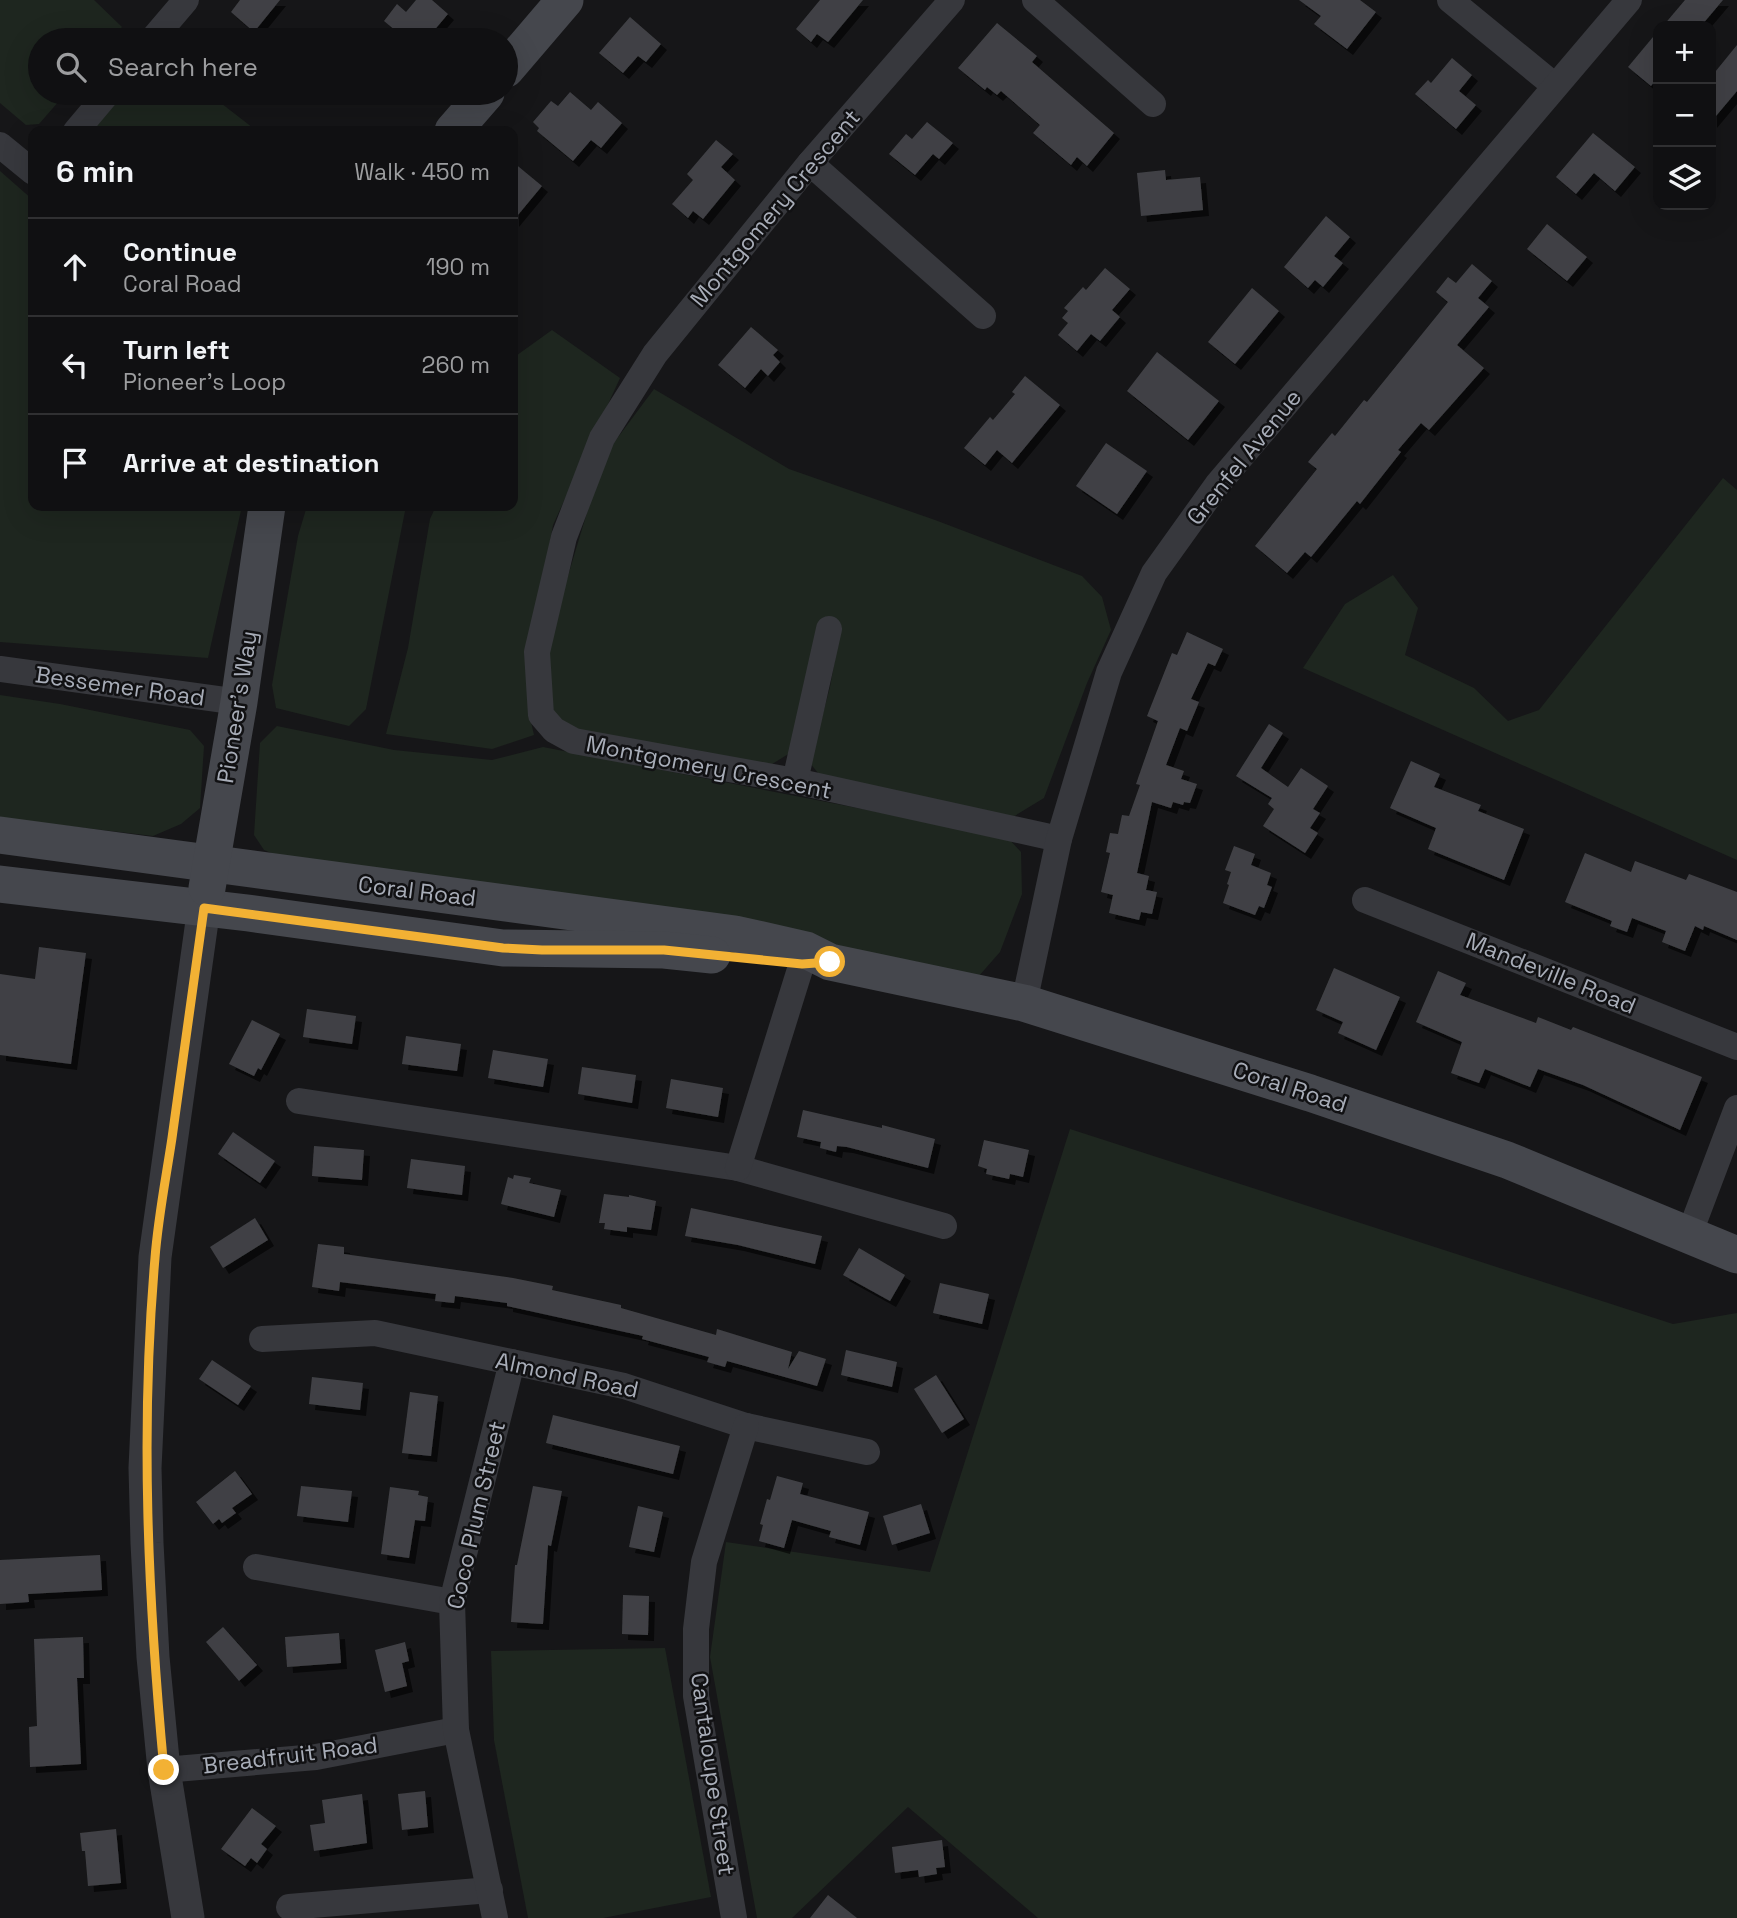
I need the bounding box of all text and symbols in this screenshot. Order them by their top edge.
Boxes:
map controls [1653,21,1716,210]
button: + [1653,21,1716,84]
search box [28,28,518,105]
icon: search [52,48,90,86]
text: Search here [108,50,258,84]
button: − [1653,84,1716,147]
street label: Montgomery Crescent [683,103,867,313]
button: layers [1653,147,1716,210]
text: 6 min [56,152,134,191]
text: Walk · 450 m [354,157,490,187]
text: Continue [123,235,237,269]
icon: ahead [56,248,94,286]
text: 190 m [426,252,490,282]
text: Coral Road [123,269,241,299]
text: Turn left [123,333,230,367]
icon: left [56,346,94,384]
text: 260 m [422,350,490,380]
text: Pioneer's Loop [123,367,286,397]
street label: Grenfel Avenue [1180,383,1308,531]
icon: arrive [56,444,94,482]
text: Arrive at destination [123,446,380,480]
street label: Pioneer's Way [210,629,264,785]
street label: Bessemer Road [33,659,207,713]
street label: Montgomery Crescent [584,728,834,806]
street label: Coral Road [356,869,478,913]
street label: Mandeville Road [1462,925,1640,1021]
route start [814,946,845,977]
street label: Coral Road [1229,1054,1351,1120]
street label: Almond Road [493,1345,641,1405]
street label: Coco Plum Street [440,1418,512,1612]
street label: Cantaloupe Street [684,1671,742,1877]
street label: Breadfruit Road [201,1729,379,1781]
route end [148,1754,179,1785]

